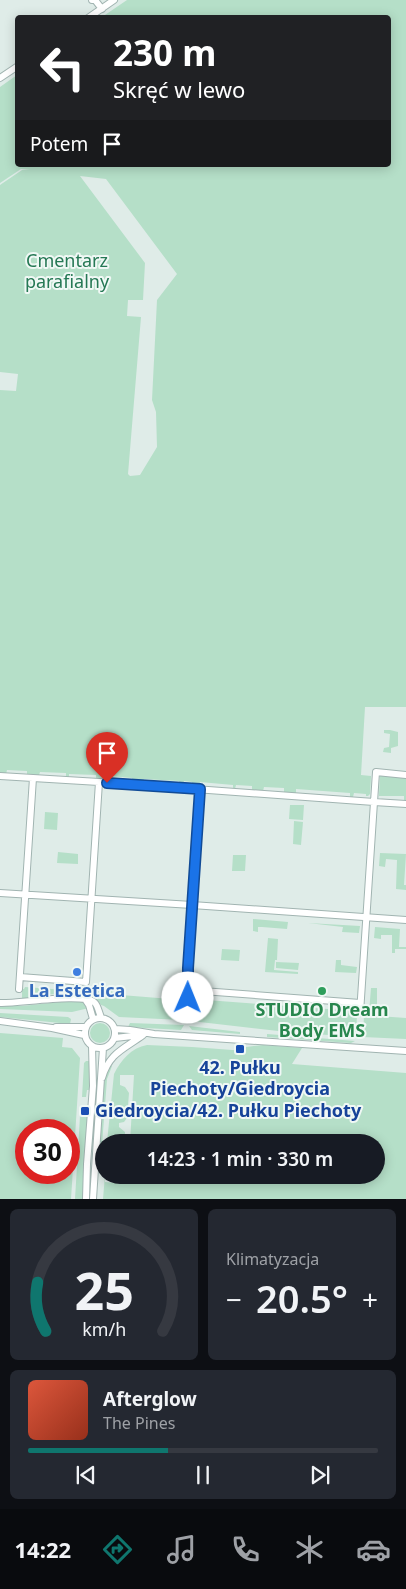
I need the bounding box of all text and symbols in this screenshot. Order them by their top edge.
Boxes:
text: 230 m [113,29,216,76]
icon: left [30,35,95,100]
text: Skręć w lewo [113,74,245,104]
icon: arrive [98,130,126,158]
text: Potem [30,131,88,157]
park label: Cmentarz parafialny [25,248,110,293]
pin [86,732,128,783]
icon: arrive [93,739,121,767]
marker: La Estetica [71,966,83,978]
position arrow [161,971,213,1023]
place label: La Estetica [29,978,125,1002]
marker: STUDIO Dream Body EMS [316,985,328,997]
place label: STUDIO Dream Body EMS [256,997,388,1042]
marker: 42. Pułku Piechoty/Giedroycia [234,1043,246,1055]
place label: 42. Pułku Piechoty/Giedroycia [150,1055,330,1100]
place label: Giedroycia/42. Pułku Piechoty [95,1098,362,1122]
marker: Giedroycia/42. Pułku Piechoty [79,1105,91,1117]
speed limit sign: 30 [15,1119,80,1184]
text: 14:23 · 1 min · 330 m [147,1146,333,1172]
text: Klimatyzacja [226,1248,319,1270]
text: 25 [74,1254,134,1325]
text: 20.5° [256,1272,348,1324]
text: − [226,1280,242,1318]
text: + [362,1280,378,1318]
text: km/h [82,1317,126,1341]
text: Afterglow [103,1386,197,1412]
text: The Pines [103,1412,175,1434]
icon: previous [72,1461,100,1489]
icon: pause [189,1461,217,1489]
icon: next [306,1461,334,1489]
icon: directions [100,1532,135,1567]
icon: music [164,1532,199,1567]
icon: phone [228,1532,263,1567]
icon: climate [292,1532,327,1567]
icon: car [356,1532,391,1567]
text: 14:22 [15,1534,71,1564]

